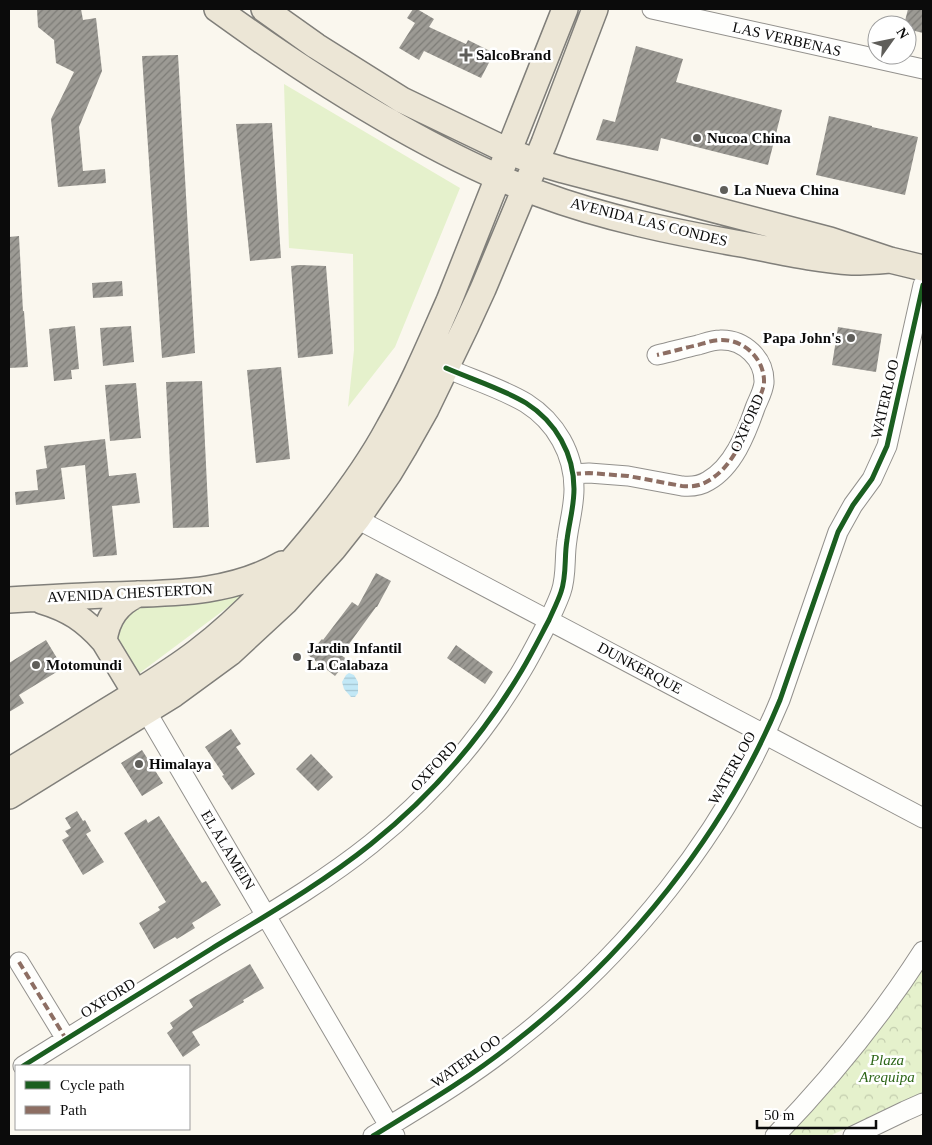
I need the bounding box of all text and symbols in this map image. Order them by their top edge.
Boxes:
north arrow [867,15,917,65]
street label: LAS VERBENAS [731,19,843,59]
text: N [893,25,912,42]
place label: SalcoBrand [476,47,552,63]
marker: SalcoBrand [460,49,472,61]
place label: Nucoa China [707,130,791,146]
marker: Nucoa China [691,132,703,144]
place label: La Nueva China [734,182,840,198]
marker: La Nueva China [718,184,730,196]
street label: AVENIDA LAS CONDES [569,195,729,249]
place label: Papa John's [763,330,841,346]
marker: Papa John's [845,332,857,344]
street label: WATERLOO [868,358,902,440]
street label: OXFORD [727,391,767,454]
street label: AVENIDA CHESTERTON [47,581,213,605]
street label: DUNKERQUE [595,639,685,697]
place label: Jardin Infantil La Calabaza [307,640,402,673]
marker: Jardin Infantil La Calabaza [291,651,303,663]
place label: Motomundi [46,657,122,673]
marker: Motomundi [30,659,42,671]
street label: WATERLOO [705,729,759,807]
street label: OXFORD [407,738,461,794]
place label: Himalaya [149,756,212,772]
marker: Himalaya [133,758,145,770]
street label: EL ALAMEIN [198,807,258,893]
street label: OXFORD [78,975,139,1021]
street label: WATERLOO [428,1031,504,1091]
park label: Plaza Arequipa [858,1052,915,1085]
legend [15,1065,190,1130]
text: Cycle path [60,1077,125,1093]
scale bar [757,1098,876,1130]
text: Path [60,1102,87,1118]
text: 50 m [764,1107,795,1123]

